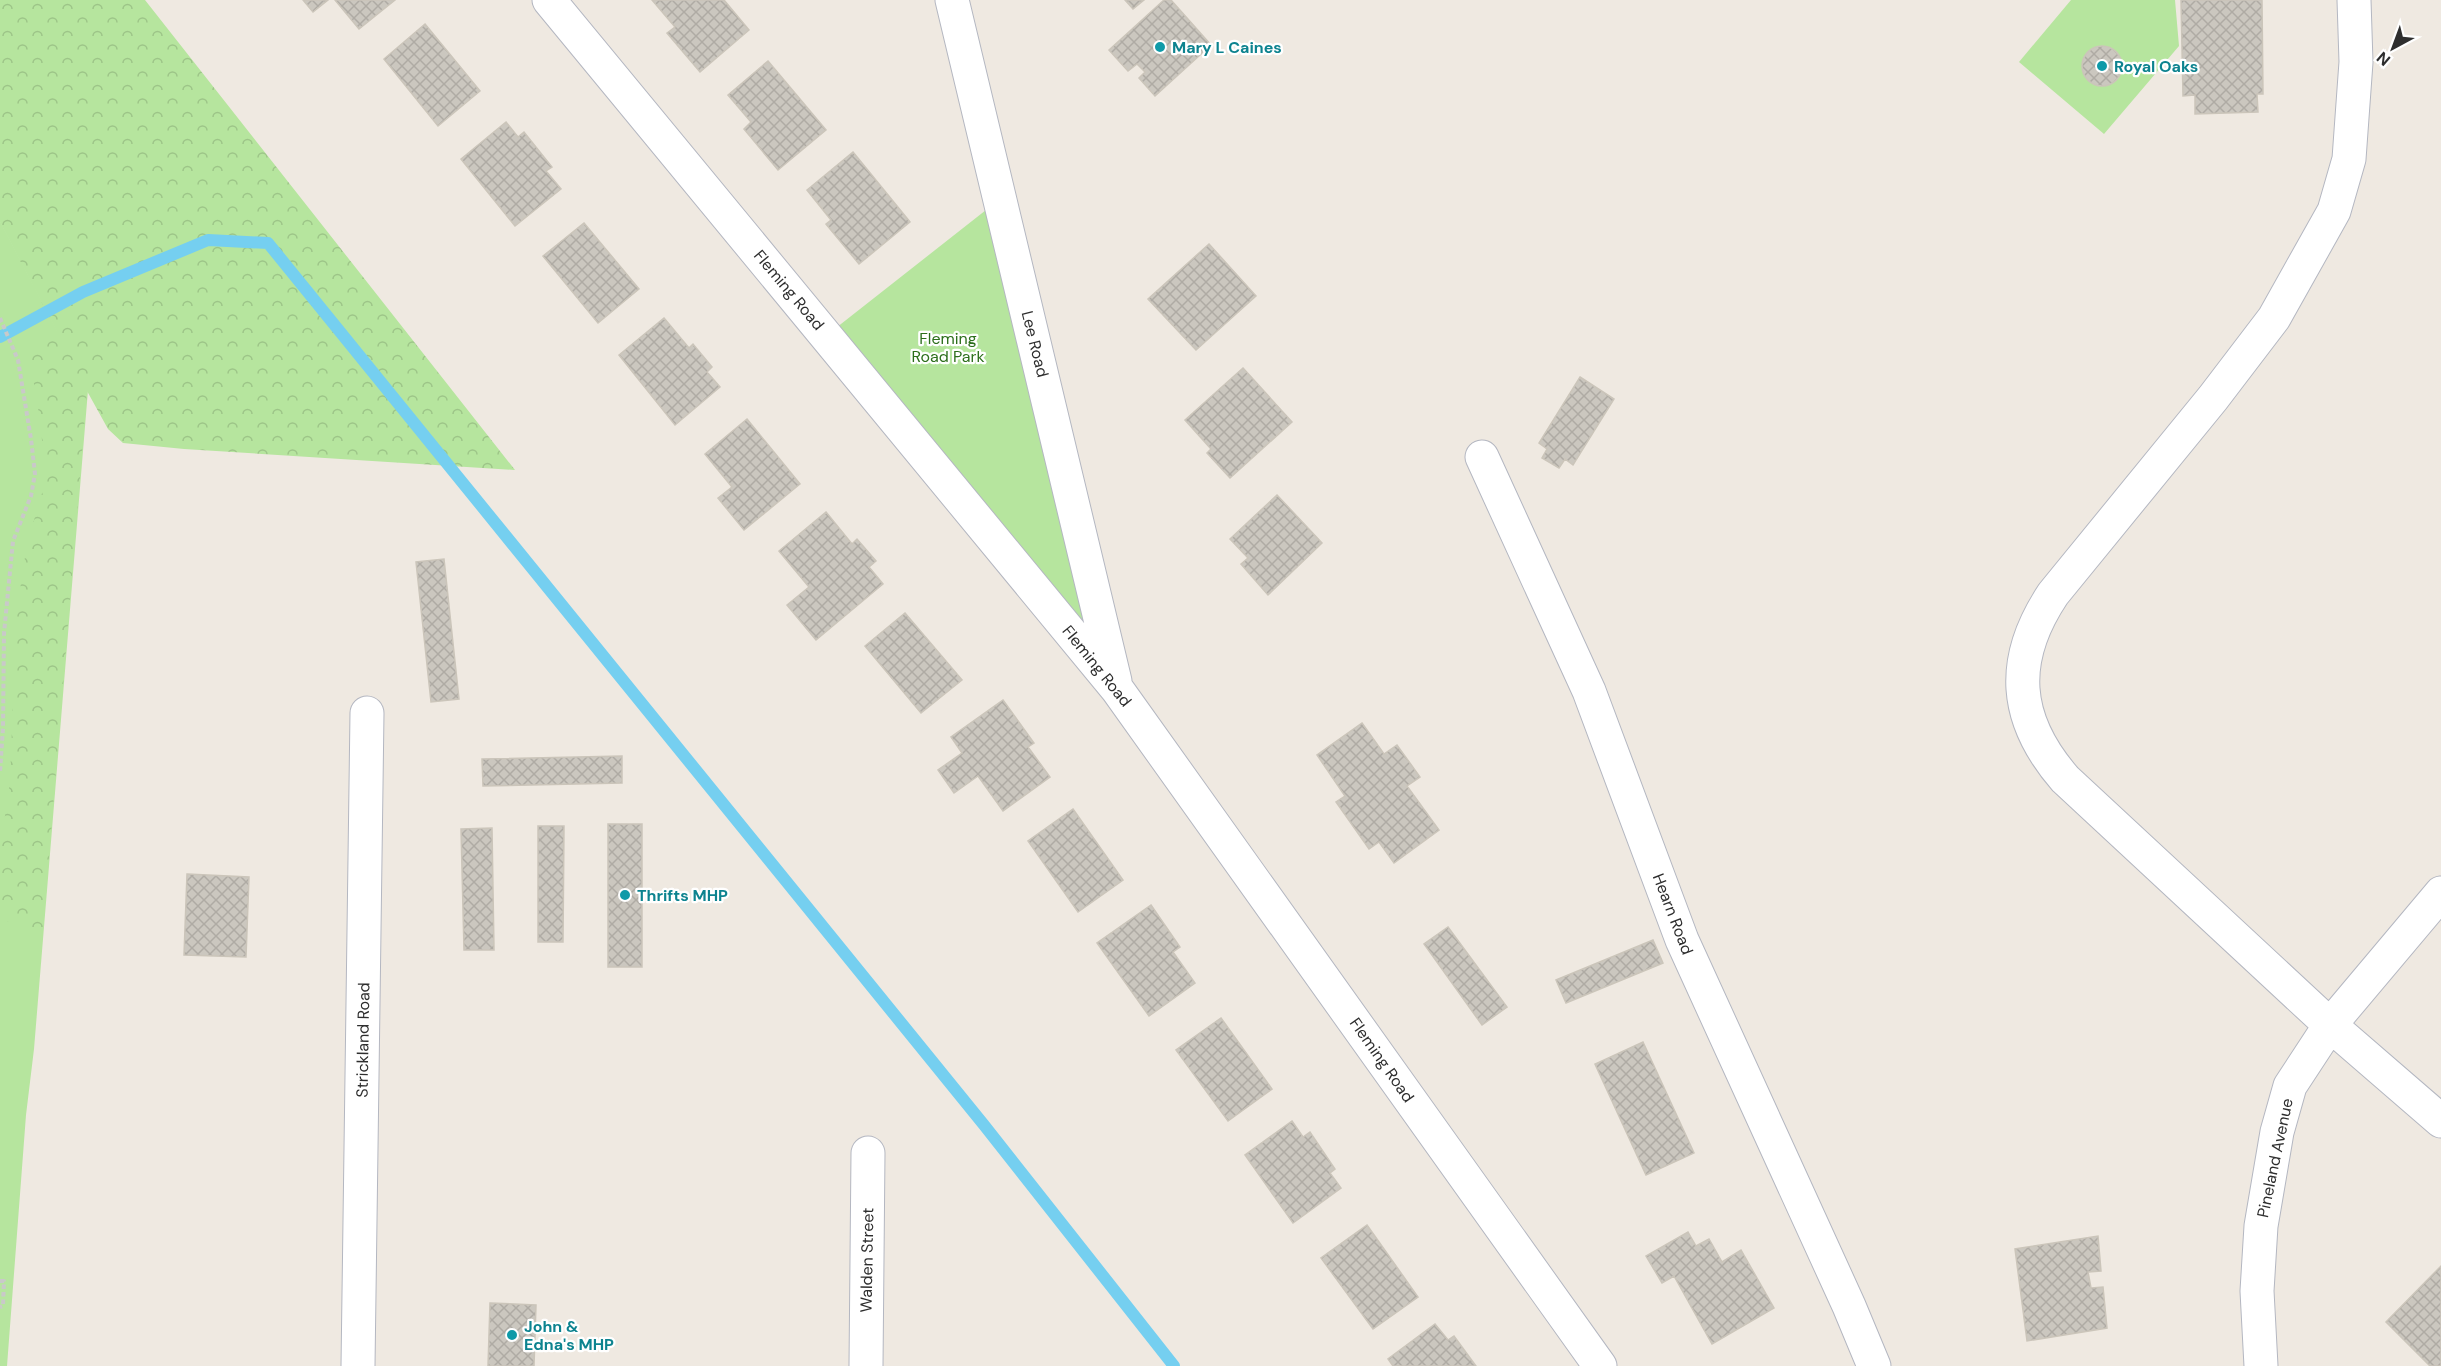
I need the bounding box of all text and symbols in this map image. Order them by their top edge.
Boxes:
north arrow [2363,18,2423,78]
place label: Mary L Caines [1172,37,1282,58]
marker: Mary L Caines [1153,40,1167,54]
text: N [2372,47,2395,71]
place label: Royal Oaks [2114,56,2198,77]
marker: Royal Oaks [2095,59,2109,73]
street label: Fleming Road [749,245,829,335]
street label: Lee Road [1017,309,1053,379]
park label: Fleming Road Park [911,328,985,367]
street label: Fleming Road [1058,621,1136,711]
street label: Hearn Road [1648,870,1698,958]
place label: Thrifts MHP [637,885,728,906]
marker: Thrifts MHP [618,888,632,902]
street label: Strickland Road [351,982,375,1098]
street label: Fleming Road [1345,1013,1419,1107]
street label: Pineland Avenue [2252,1096,2298,1220]
street label: Walden Street [856,1207,878,1313]
place label: John & Edna's MHP [524,1316,614,1355]
marker: John & Edna's MHP [505,1328,519,1342]

